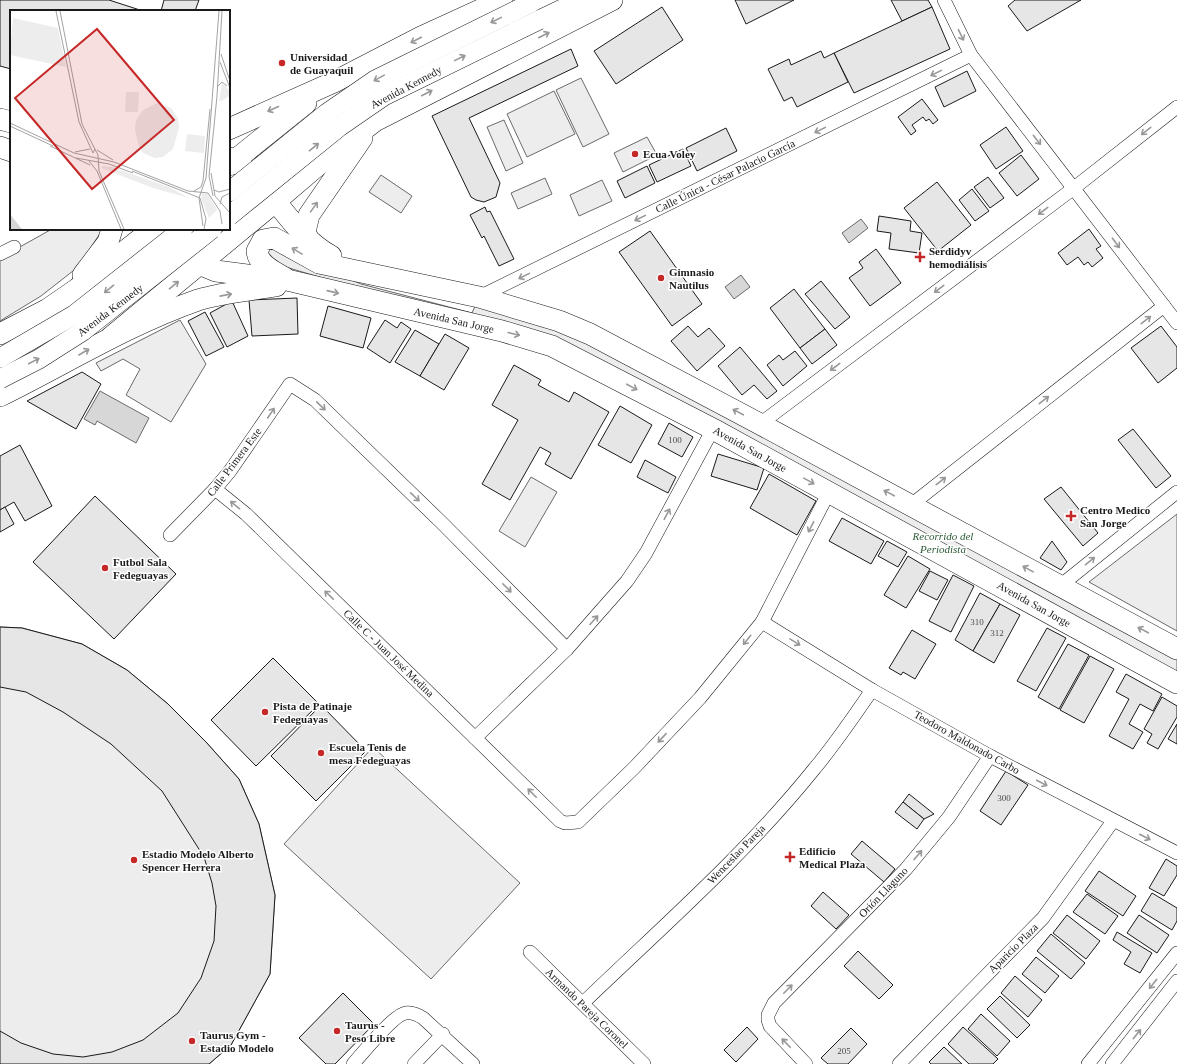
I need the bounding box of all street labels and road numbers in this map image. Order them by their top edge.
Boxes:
street label: Avenida Kennedy [368,63,444,111]
street label: Calle Única - César Palacio García [653,137,797,215]
street label: Avenida Kennedy [75,281,146,339]
street label: Avenida San Jorge [413,305,495,335]
street label: Avenida San Jorge [711,424,789,474]
street label: Calle Primera Este [204,425,264,499]
street label: Avenida San Jorge [995,579,1073,629]
street label: Calle C - Juan José Medina [341,607,437,699]
street label: Teodoro Maldonado Carbo [912,708,1022,776]
street label: Wenceslao Pareja [705,822,767,886]
street label: Orión Llaguno [856,864,910,920]
street label: Aparicio Plaza [986,921,1040,975]
street label: Armando Pareja Coronel [543,965,631,1051]

